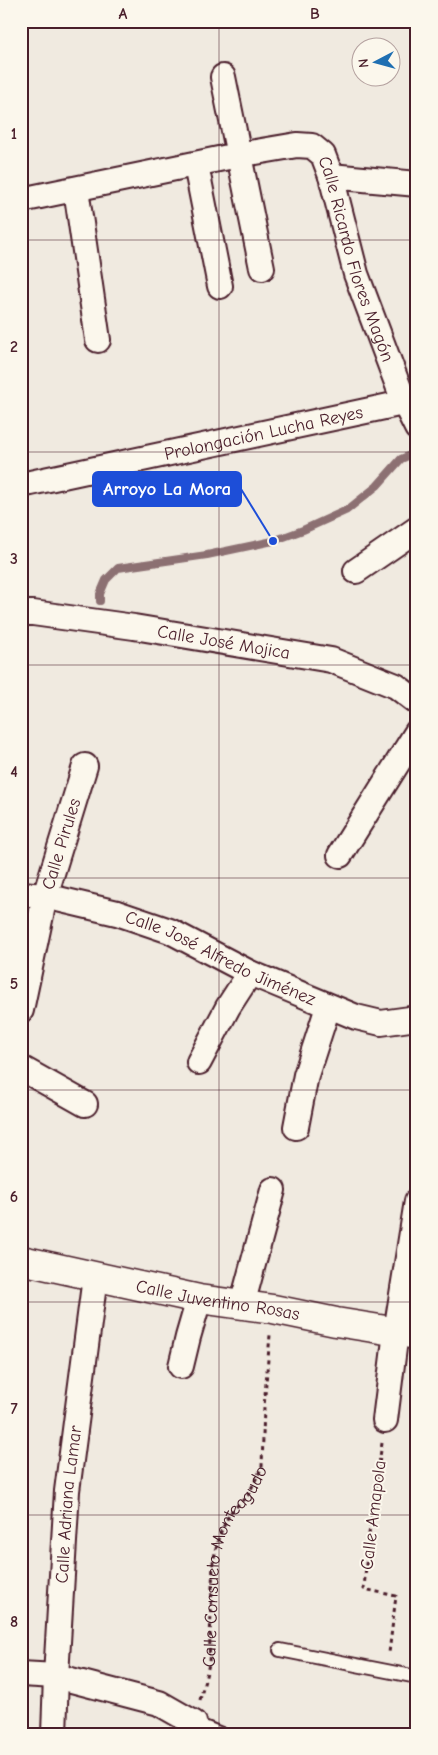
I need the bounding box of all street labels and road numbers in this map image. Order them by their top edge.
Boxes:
street label: Calle Ricardo Flores Magón [313,153,398,365]
street label: Prolongación Lucha Reyes [162,402,365,465]
street label: Calle José Mojica [156,621,292,664]
street label: Calle Pirules [38,796,85,892]
street label: Calle José Alfredo Jiménez [122,907,319,1010]
street label: Calle Juventino Rosas [134,1276,301,1325]
street label: Calle Adriana Lamar [52,1424,87,1584]
street label: Calle Amapola [356,1459,391,1571]
street label: Calle Consuelo Monteagudo [199,1462,272,1668]

